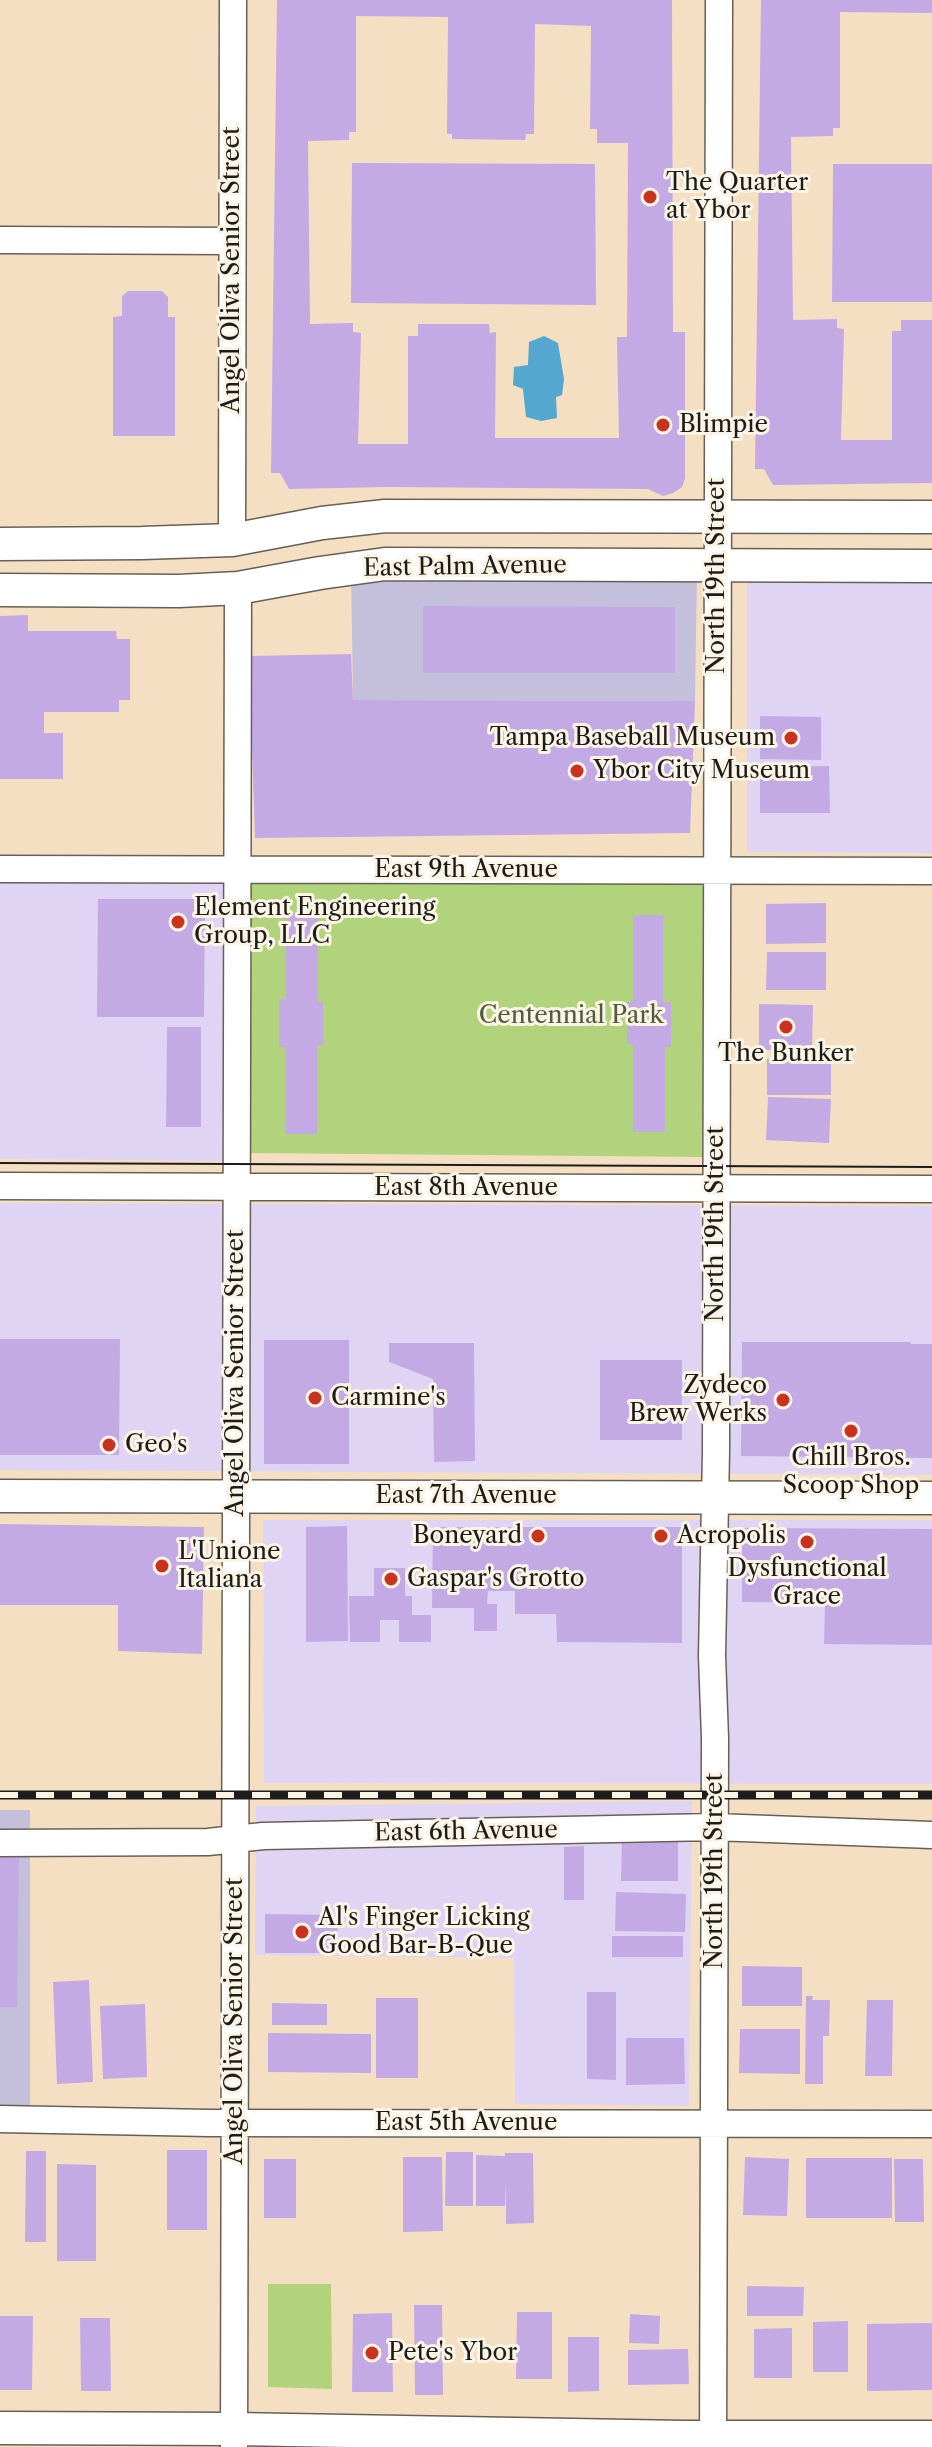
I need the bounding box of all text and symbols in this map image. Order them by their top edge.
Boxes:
street label: Angel Oliva Senior Street [218,127,246,413]
place label: The Quarter at Ybor [666,169,808,225]
marker: The Quarter at Ybor [641,188,659,206]
place label: Blimpie [679,411,768,439]
marker: Blimpie [654,416,672,434]
street label: North 19th Street [703,478,731,674]
street label: East Palm Avenue [363,551,567,583]
place label: Tampa Baseball Museum [490,724,775,752]
marker: Tampa Baseball Museum [782,729,800,747]
place label: Ybor City Museum [593,757,810,785]
marker: Ybor City Museum [568,762,586,780]
street label: East 9th Avenue [374,856,558,884]
place label: Element Engineering Group, LLC [194,894,435,950]
marker: Element Engineering Group, LLC [169,913,187,931]
park label: Centennial Park [479,1002,663,1030]
marker: The Bunker [777,1018,795,1036]
place label: The Bunker [718,1040,854,1068]
street label: North 19th Street [702,1126,730,1322]
street label: East 8th Avenue [374,1174,558,1202]
street label: Angel Oliva Senior Street [222,1230,250,1516]
place label: Zydeco Brew Werks [629,1372,767,1428]
place label: Carmine's [331,1384,446,1412]
marker: Carmine's [306,1389,324,1407]
marker: Zydeco Brew Werks [774,1391,792,1409]
marker: Chill Bros. Scoop Shop [842,1422,860,1440]
place label: Geo's [125,1431,188,1459]
marker: Geo's [100,1436,118,1454]
place label: Chill Bros. Scoop Shop [783,1444,919,1500]
street label: East 7th Avenue [375,1482,557,1510]
place label: Boneyard [413,1522,522,1550]
place label: Acropolis [677,1522,786,1550]
marker: Boneyard [529,1527,547,1545]
marker: Acropolis [652,1527,670,1545]
marker: Dysfunctional Grace [798,1533,816,1551]
place label: L'Unione Italiana [178,1538,280,1594]
place label: Dysfunctional Grace [727,1555,887,1611]
marker: L'Unione Italiana [153,1557,171,1575]
place label: Gaspar's Grotto [407,1565,584,1593]
marker: Gaspar's Grotto [382,1570,400,1588]
street label: North 19th Street [701,1773,729,1969]
street label: East 6th Avenue [374,1816,558,1848]
street label: Angel Oliva Senior Street [221,1878,249,2164]
place label: Al's Finger Licking Good Bar-B-Que [318,1904,530,1960]
marker: Al's Finger Licking Good Bar-B-Que [293,1923,311,1941]
street label: East 5th Avenue [375,2109,557,2137]
place label: Pete's Ybor [388,2339,517,2367]
marker: Pete's Ybor [363,2344,381,2362]

